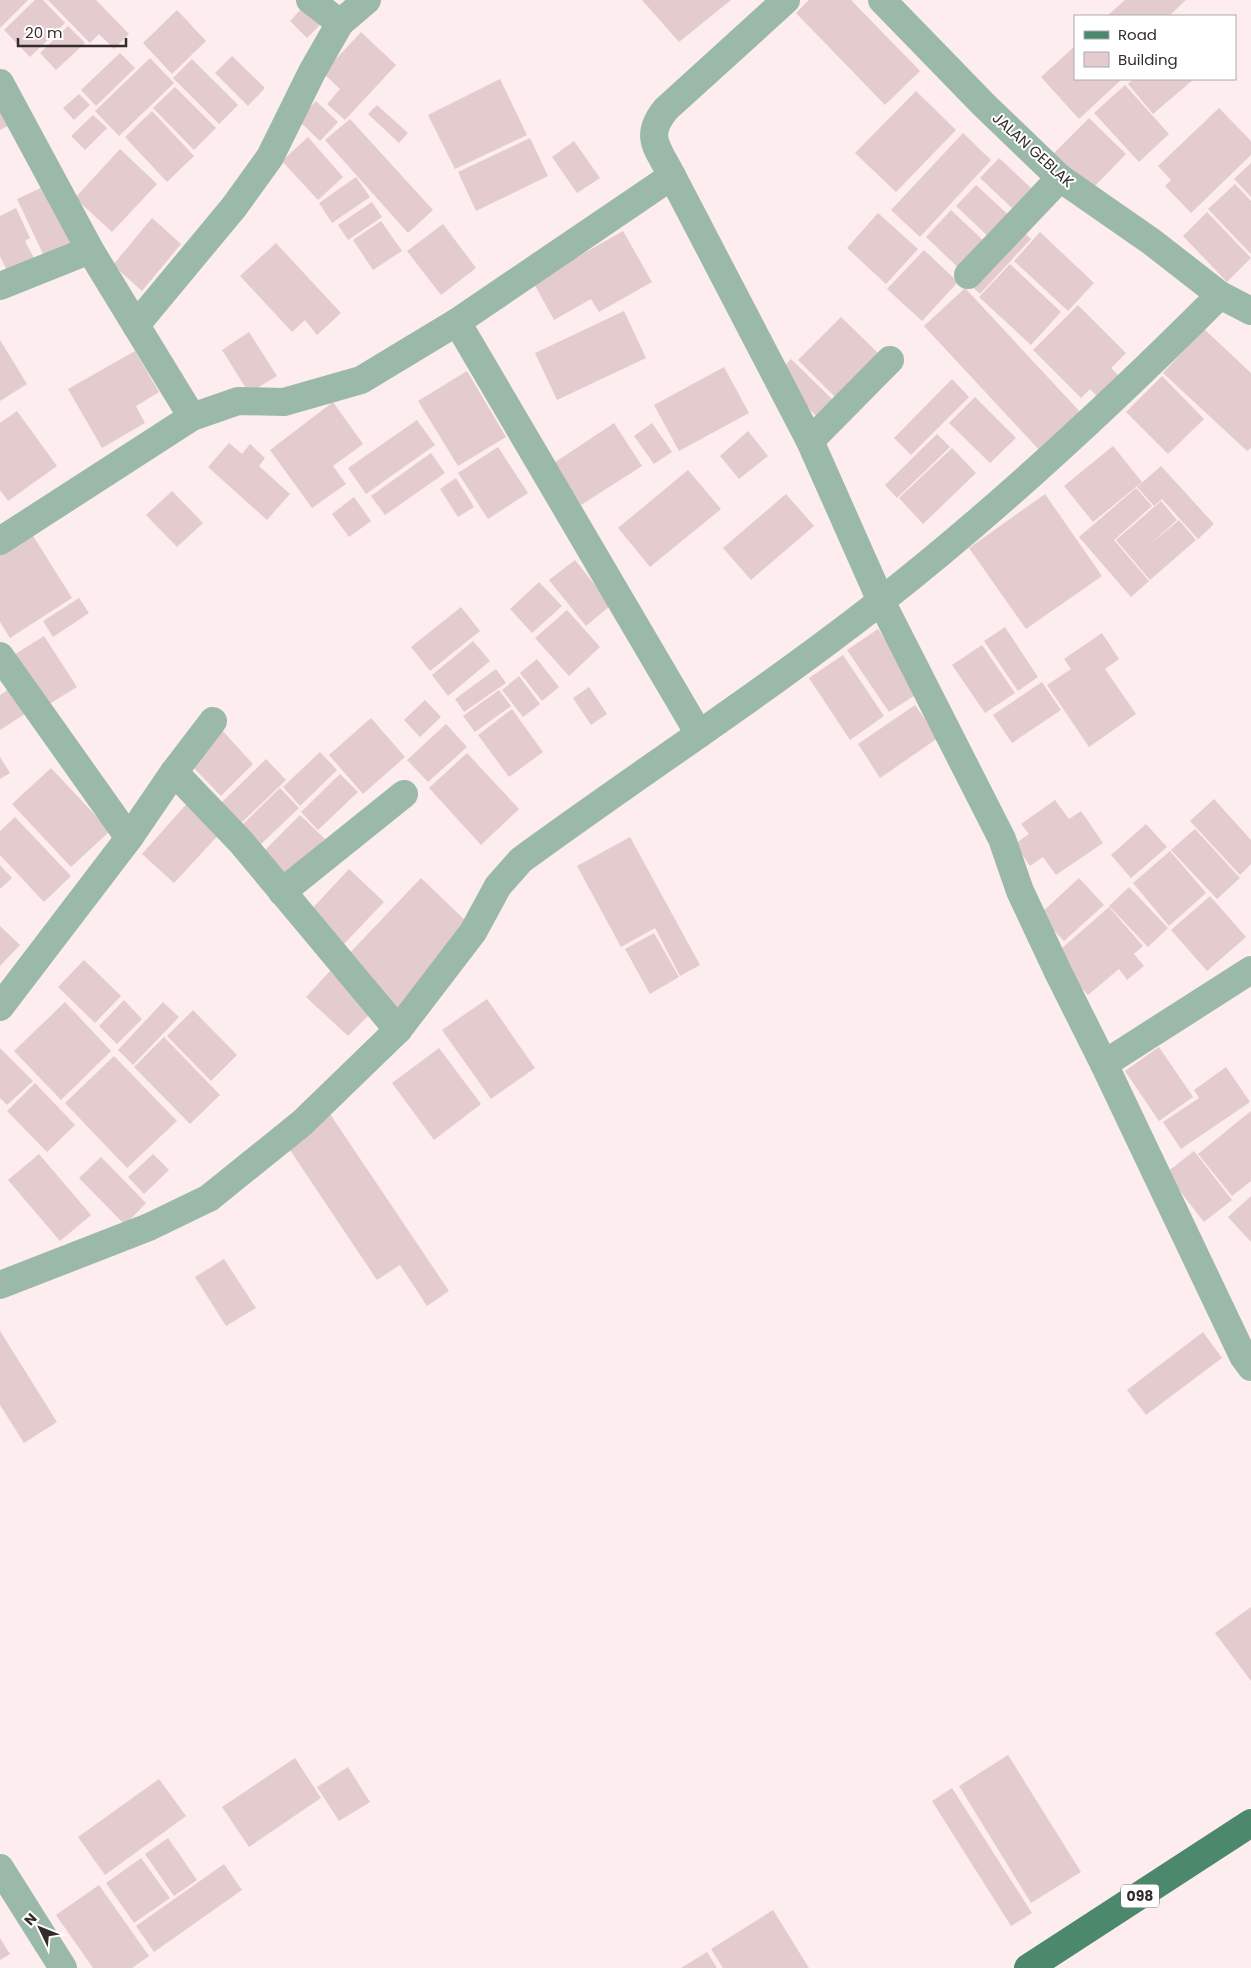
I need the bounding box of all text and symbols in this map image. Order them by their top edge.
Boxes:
scale bar [18,15,125,47]
legend [1074,15,1236,80]
text: 20 m [25,22,63,43]
text: Road [1118,24,1157,45]
text: Building [1118,49,1178,70]
street label: JALAN GEBLAK [988,107,1079,192]
road number: 098 [1121,1884,1159,1908]
north arrow [15,1903,65,1953]
text: N [20,1908,41,1930]

